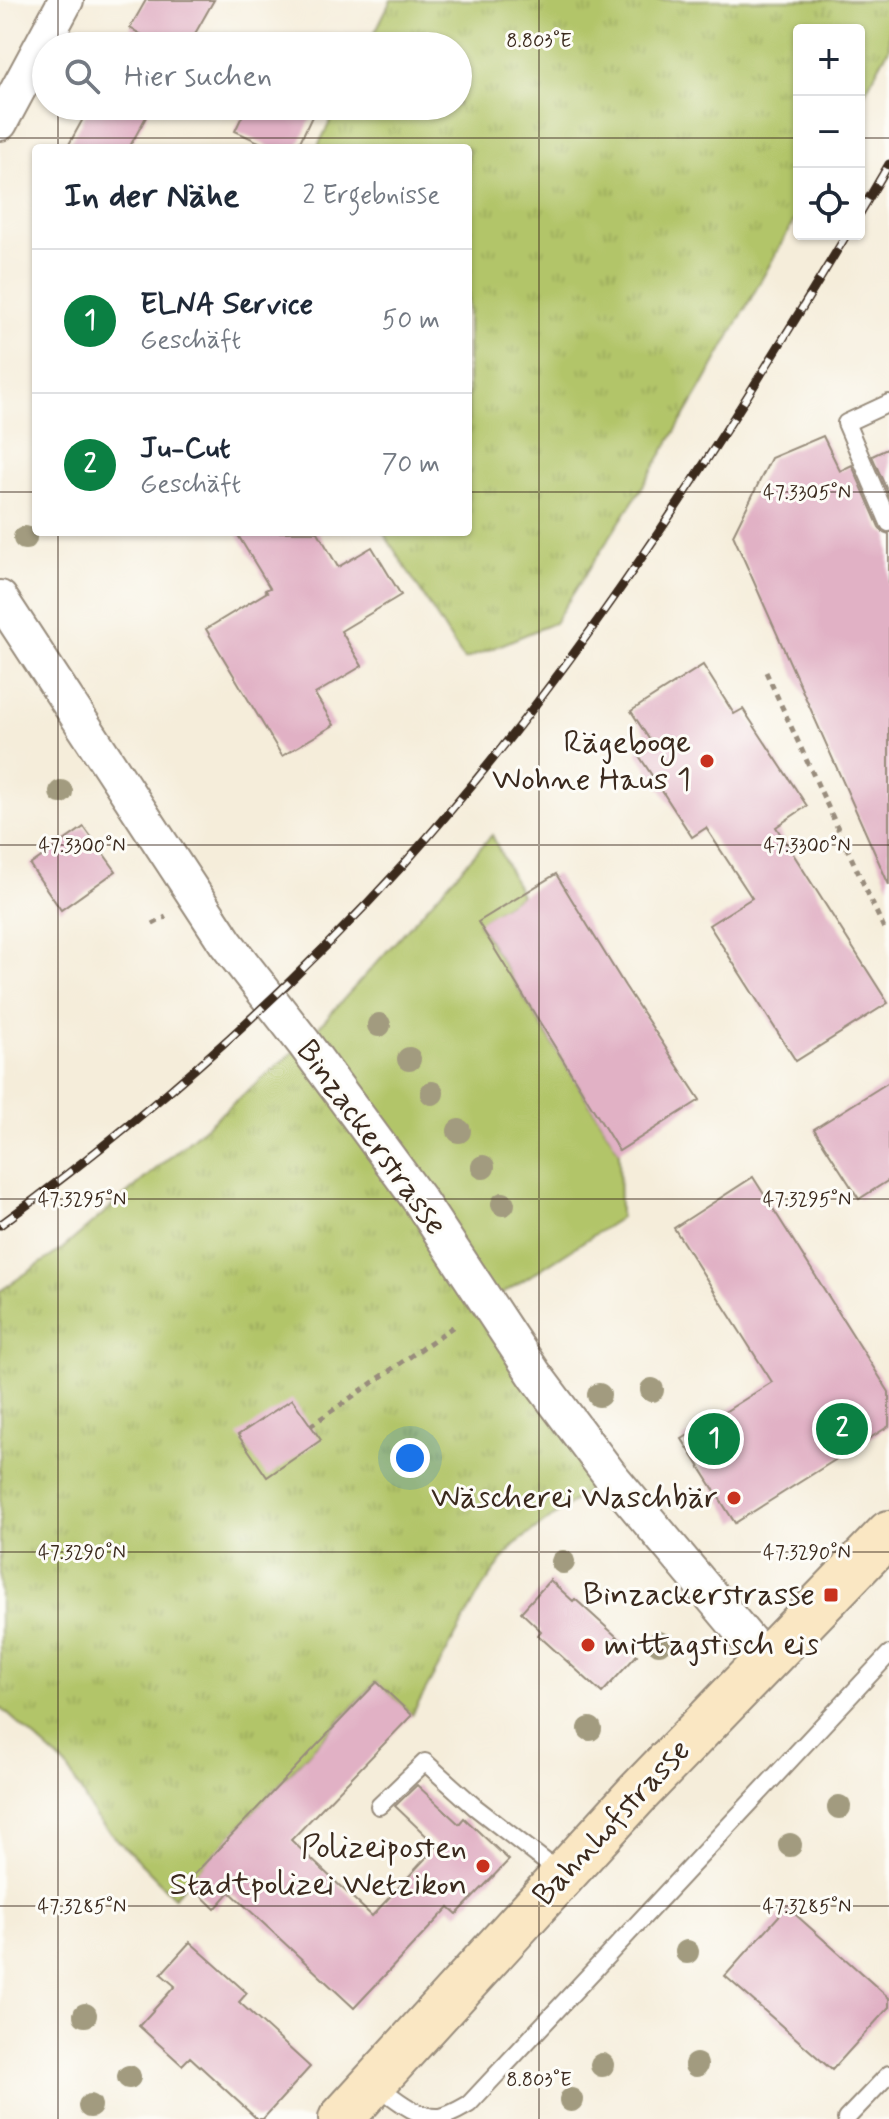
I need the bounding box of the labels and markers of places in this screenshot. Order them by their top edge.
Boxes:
place label: Rägeboge Wohne Haus 1 [492,722,691,801]
marker: Rägeboge Wohne Haus 1 [698,752,716,770]
pin: 2 [816,1399,868,1459]
pin: 1 [688,1409,740,1469]
place label: Wäscherei Waschbär [431,1477,718,1519]
marker: Wäscherei Waschbär [725,1489,743,1507]
place label: Binzackerstrasse [583,1574,815,1616]
marker: Binzackerstrasse [822,1586,840,1604]
place label: mittagstisch eis [604,1624,819,1666]
marker: mittagstisch eis [579,1636,597,1654]
place label: Polizeiposten Stadtpolizei Wetzikon [169,1827,467,1906]
marker: Polizeiposten Stadtpolizei Wetzikon [474,1857,492,1875]

